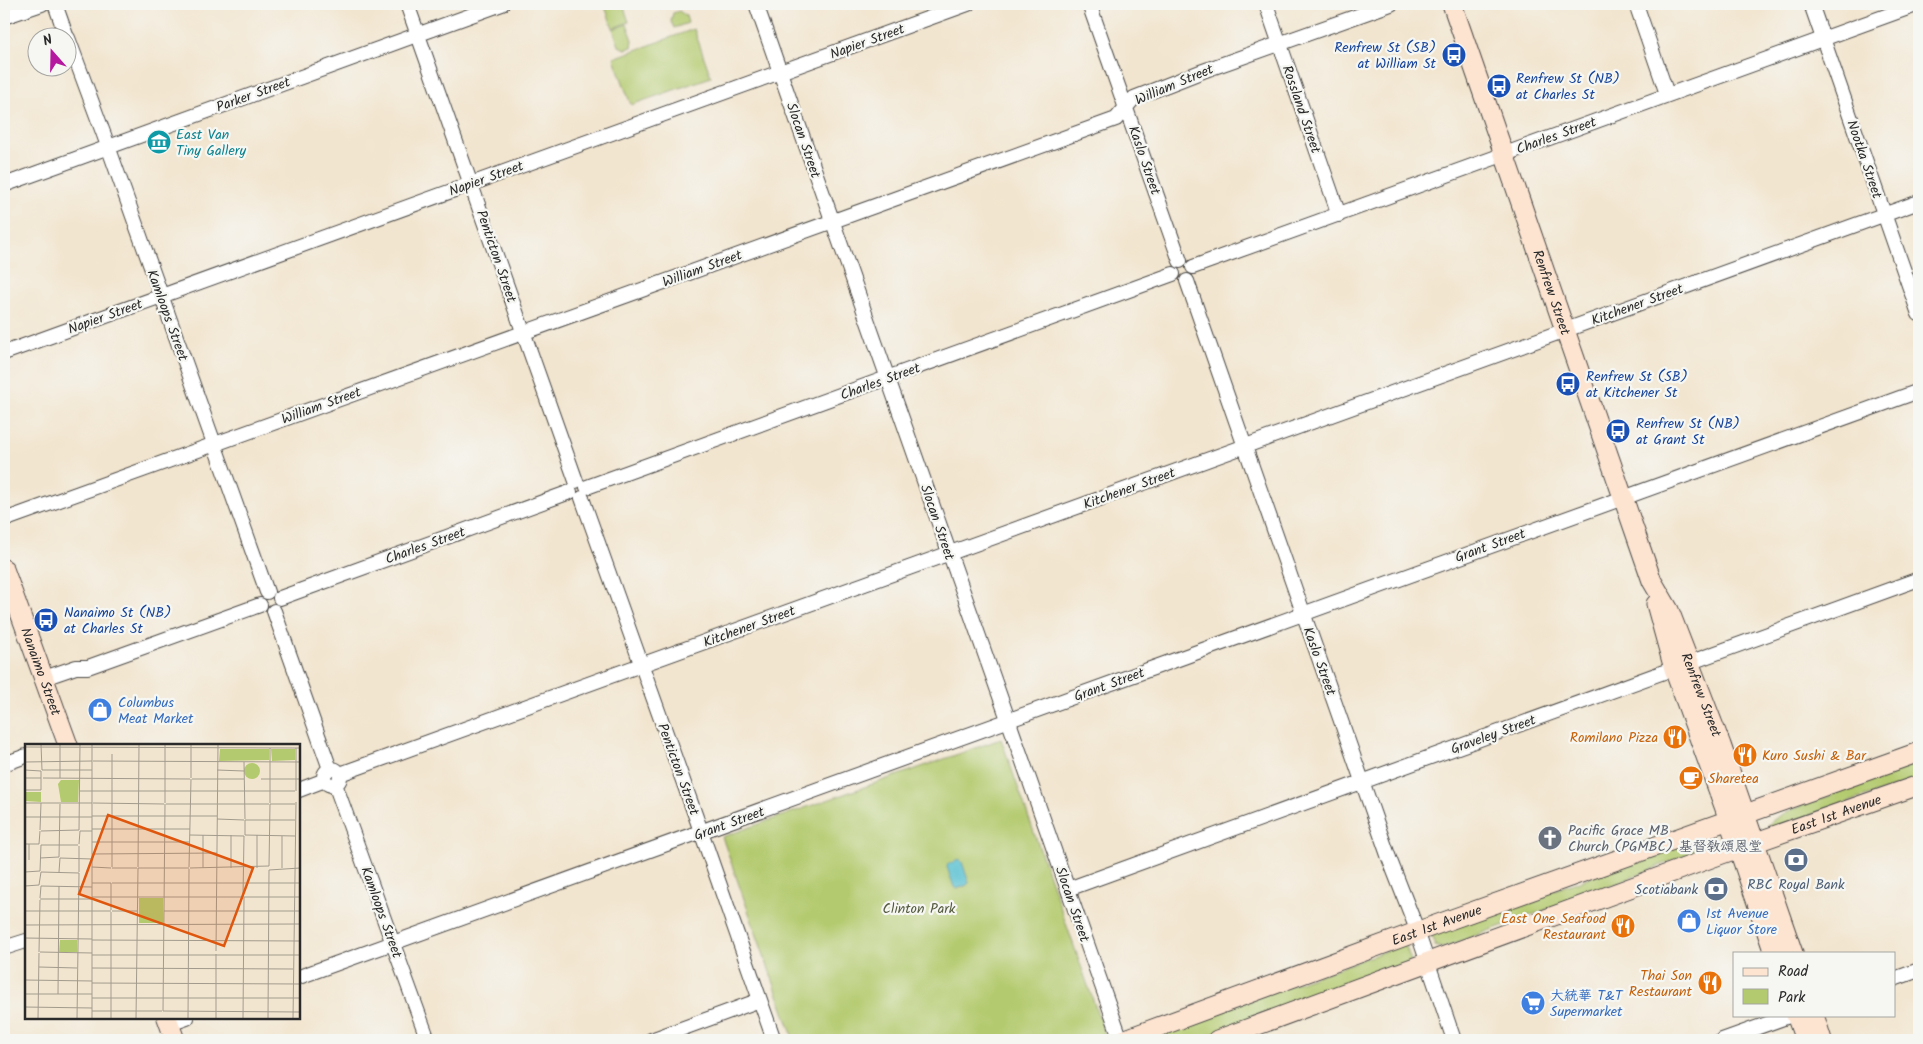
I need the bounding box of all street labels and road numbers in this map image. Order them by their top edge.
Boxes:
street label: Napier Street [827,18,908,66]
street label: William Street [1132,58,1218,111]
street label: Rossland Street [1276,62,1327,157]
street label: Parker Street [213,71,294,119]
street label: Slocan Street [780,100,826,182]
street label: Charles Street [1513,111,1600,161]
street label: Nootka Street [1840,117,1888,202]
street label: Kaslo Street [1122,123,1166,198]
street label: Napier Street [446,155,527,203]
street label: Penticton Street [470,207,522,306]
street label: William Street [659,244,746,294]
street label: Renfrew Street [1526,247,1576,339]
street label: Kamloops Street [140,267,194,365]
street label: Kitchener Street [1588,278,1687,332]
street label: Napier Street [65,293,146,341]
street label: Charles Street [837,357,924,407]
street label: William Street [278,381,365,431]
street label: Kitchener Street [1080,462,1179,516]
street label: Slocan Street [914,482,960,564]
street label: Charles Street [382,521,469,571]
street label: Grant Street [1452,523,1529,569]
street label: Kitchener Street [700,600,799,654]
street label: Kaslo Street [1296,624,1342,699]
street label: Nanaimo Street [14,625,67,719]
street label: Renfrew Street [1674,650,1727,741]
street label: Grant Street [1071,662,1148,708]
street label: Graveley Street [1448,709,1540,761]
street label: Penticton Street [651,720,705,819]
street label: East 1st Avenue [1788,789,1885,841]
street label: Grant Street [691,801,768,847]
street label: Kamloops Street [354,864,408,962]
street label: Slocan Street [1049,864,1095,946]
street label: East 1st Avenue [1389,899,1486,952]

